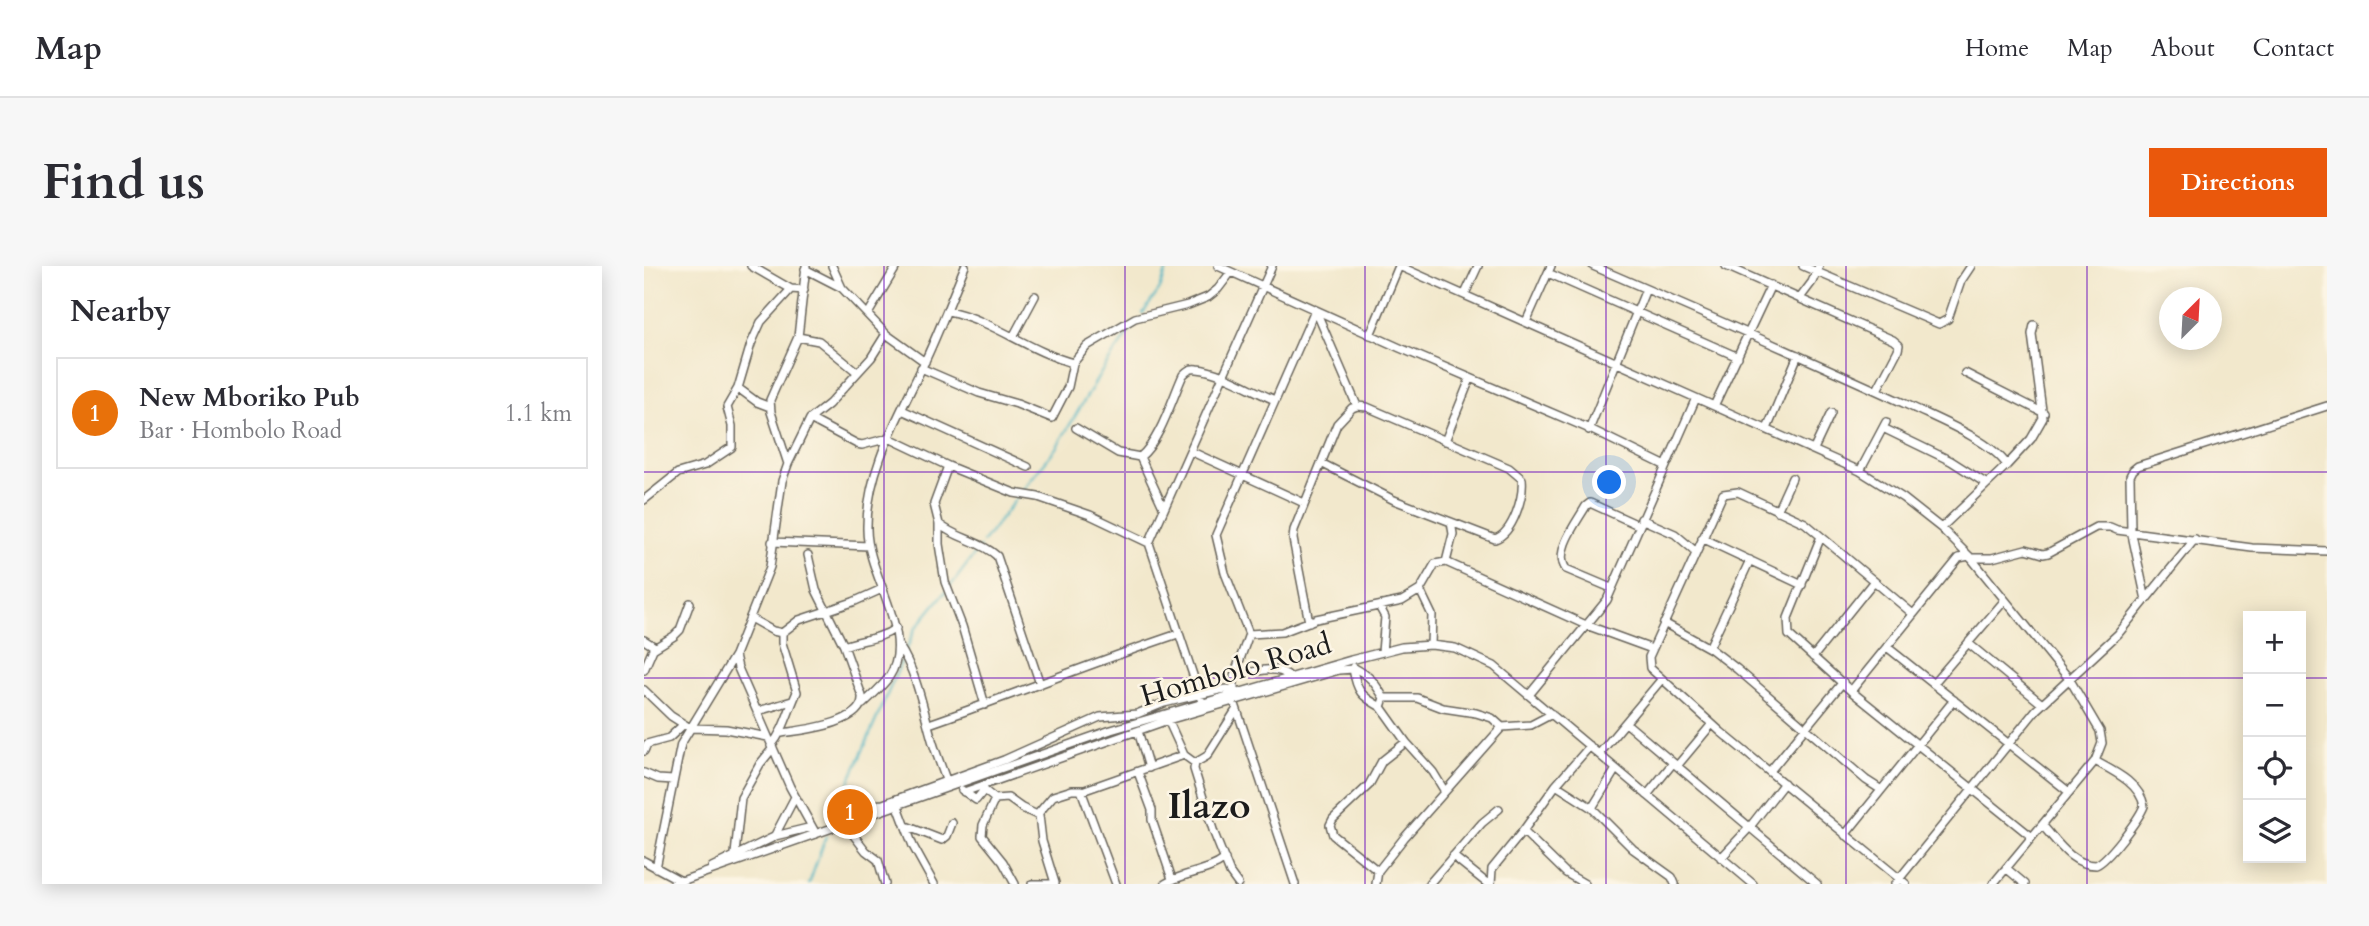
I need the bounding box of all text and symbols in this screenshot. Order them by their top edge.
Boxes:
text: Map [35,26,102,71]
text: Home [1965,32,2029,65]
text: Map [2067,32,2113,65]
text: About [2151,32,2215,65]
text: Contact [2253,32,2334,65]
button: Directions [2149,148,2327,217]
text: Find us [42,149,205,216]
north arrow [2159,287,2222,350]
text: Nearby [70,291,171,332]
text: New Mboriko Pub [139,380,360,415]
text: 1 [89,398,101,429]
text: 1.1 km [505,398,572,429]
text: Bar · Hombolo Road [139,415,342,446]
your location [1592,465,1626,499]
map controls [2243,611,2306,863]
button: + [2243,611,2306,674]
street label: Hombolo Road [1136,623,1336,717]
button: − [2243,674,2306,737]
button: locate [2243,737,2306,800]
district label: Ilazo [1167,781,1251,831]
pin: 1 [827,786,873,838]
button: layers [2243,800,2306,863]

